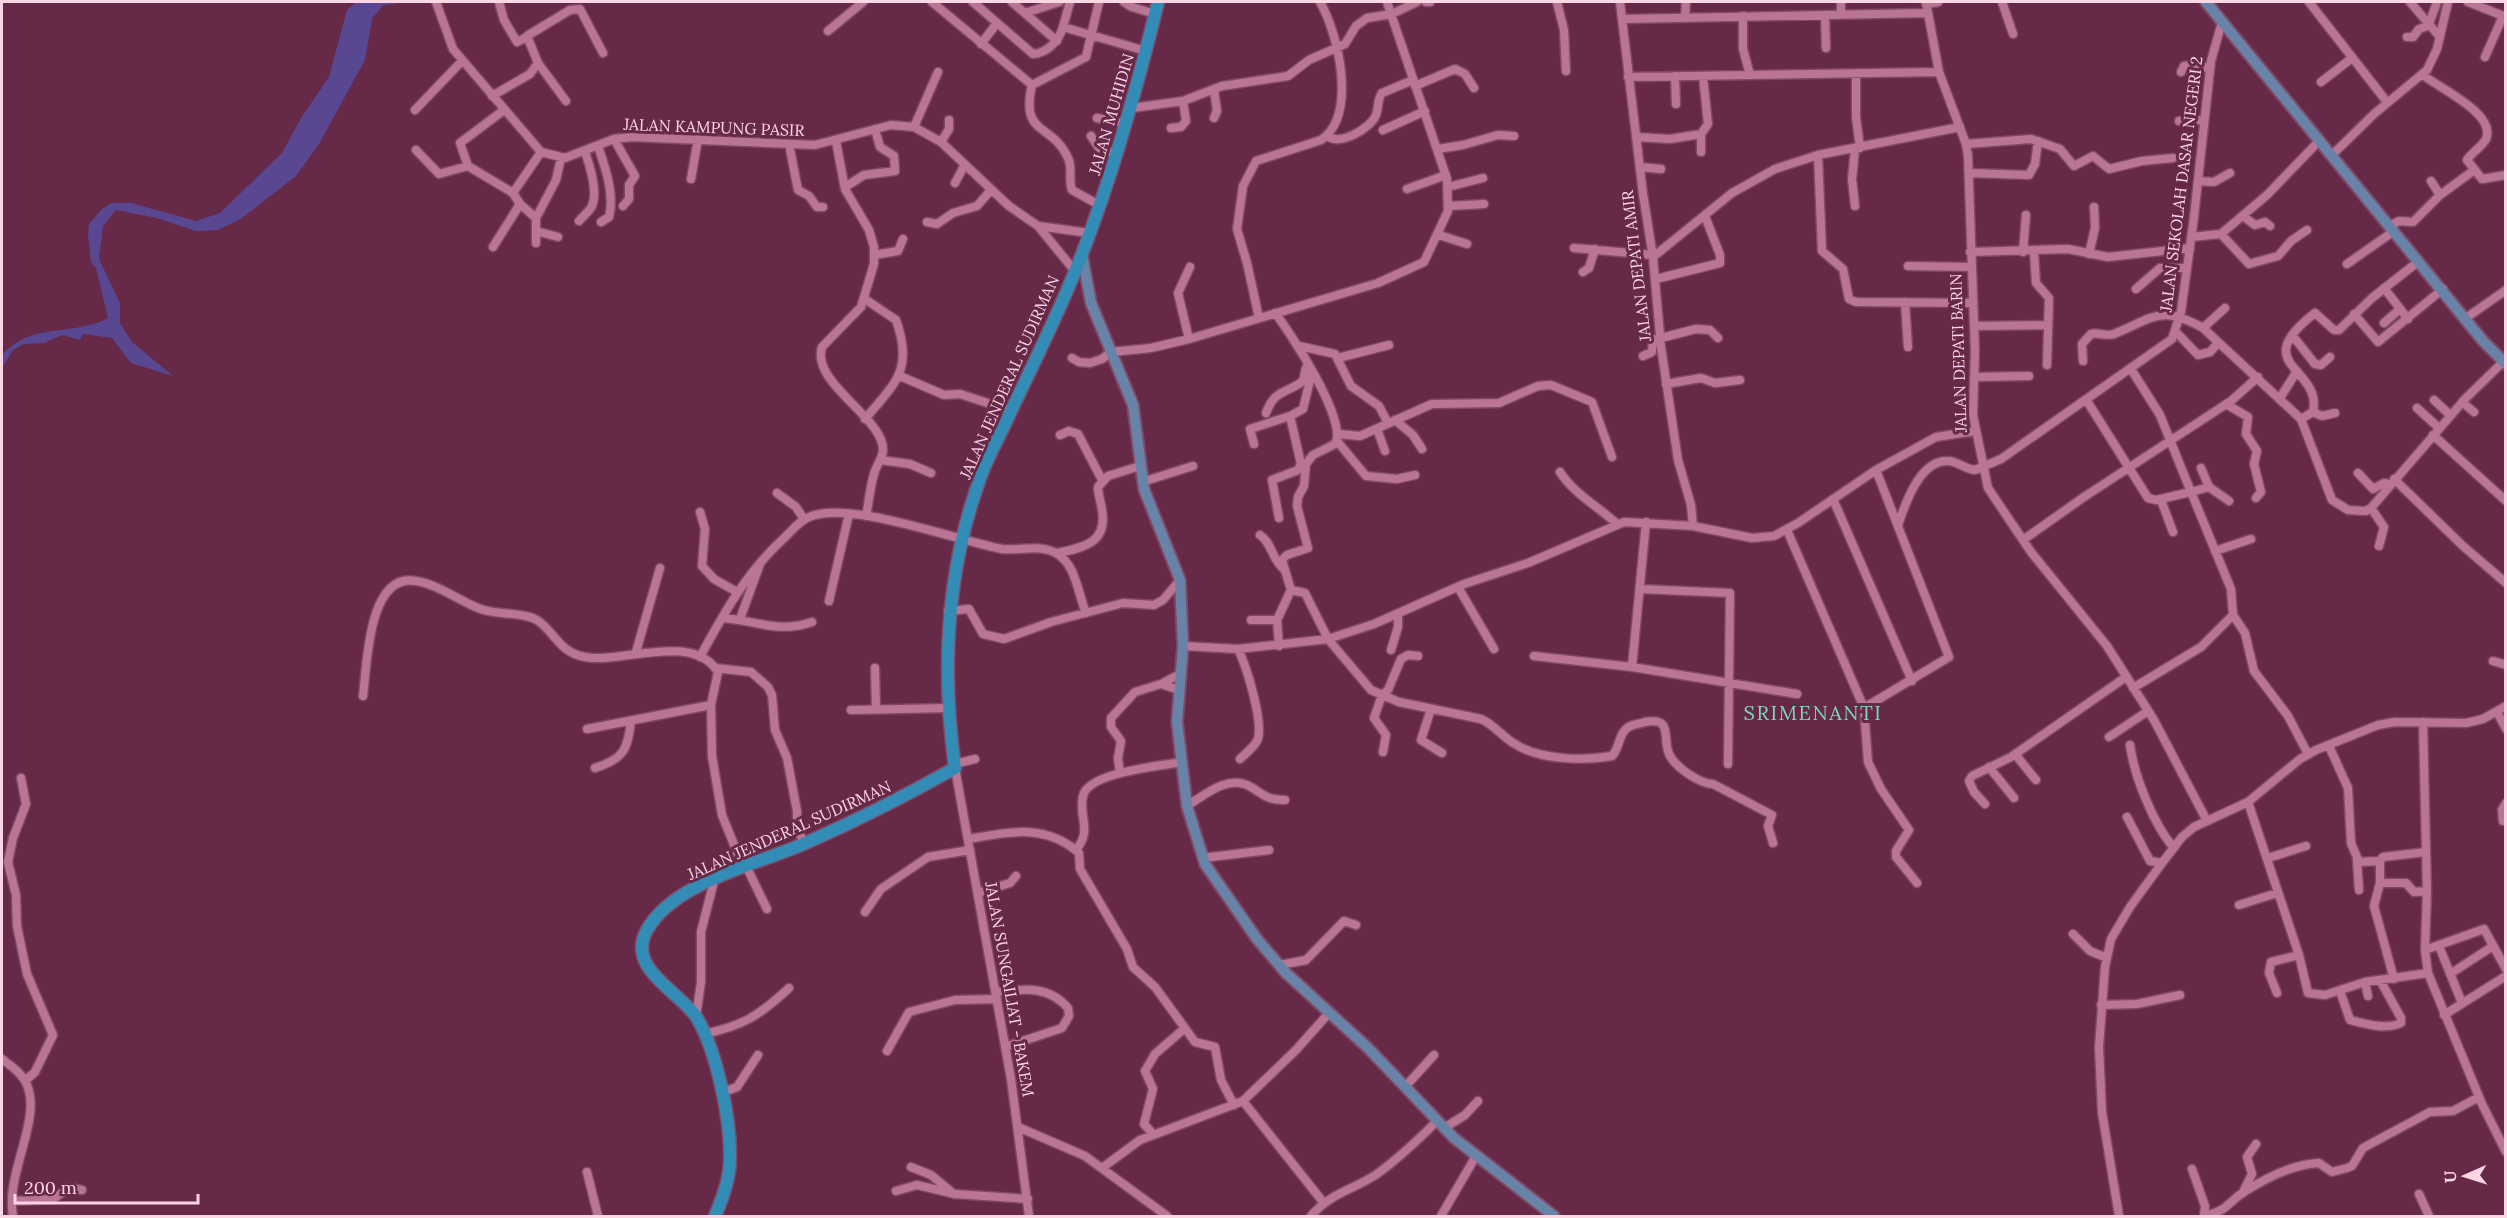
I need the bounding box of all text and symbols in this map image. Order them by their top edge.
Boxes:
street label: JALAN MUHIDIN [1084,51,1138,178]
street label: JALAN SEKOLAH DASAR NEGERI 2 [2155,55,2207,314]
street label: JALAN KAMPUNG PASIR [622,114,806,140]
street label: JALAN DEPATI AMIR [1617,188,1655,344]
street label: JALAN JENDERAL SUDIRMAN [955,272,1063,483]
street label: JALAN DEPATI BARIN [1945,273,1971,434]
district label: SRIMENANTI [1744,700,1882,725]
street label: JALAN JENDERAL SUDIRMAN [683,776,894,884]
street label: JALAN SUNGAILIAT - BAKEM [981,879,1039,1098]
north arrow [2435,1146,2495,1206]
scale bar [15,1167,198,1205]
text: U [2440,1170,2460,1183]
text: 200 m [24,1176,77,1199]

